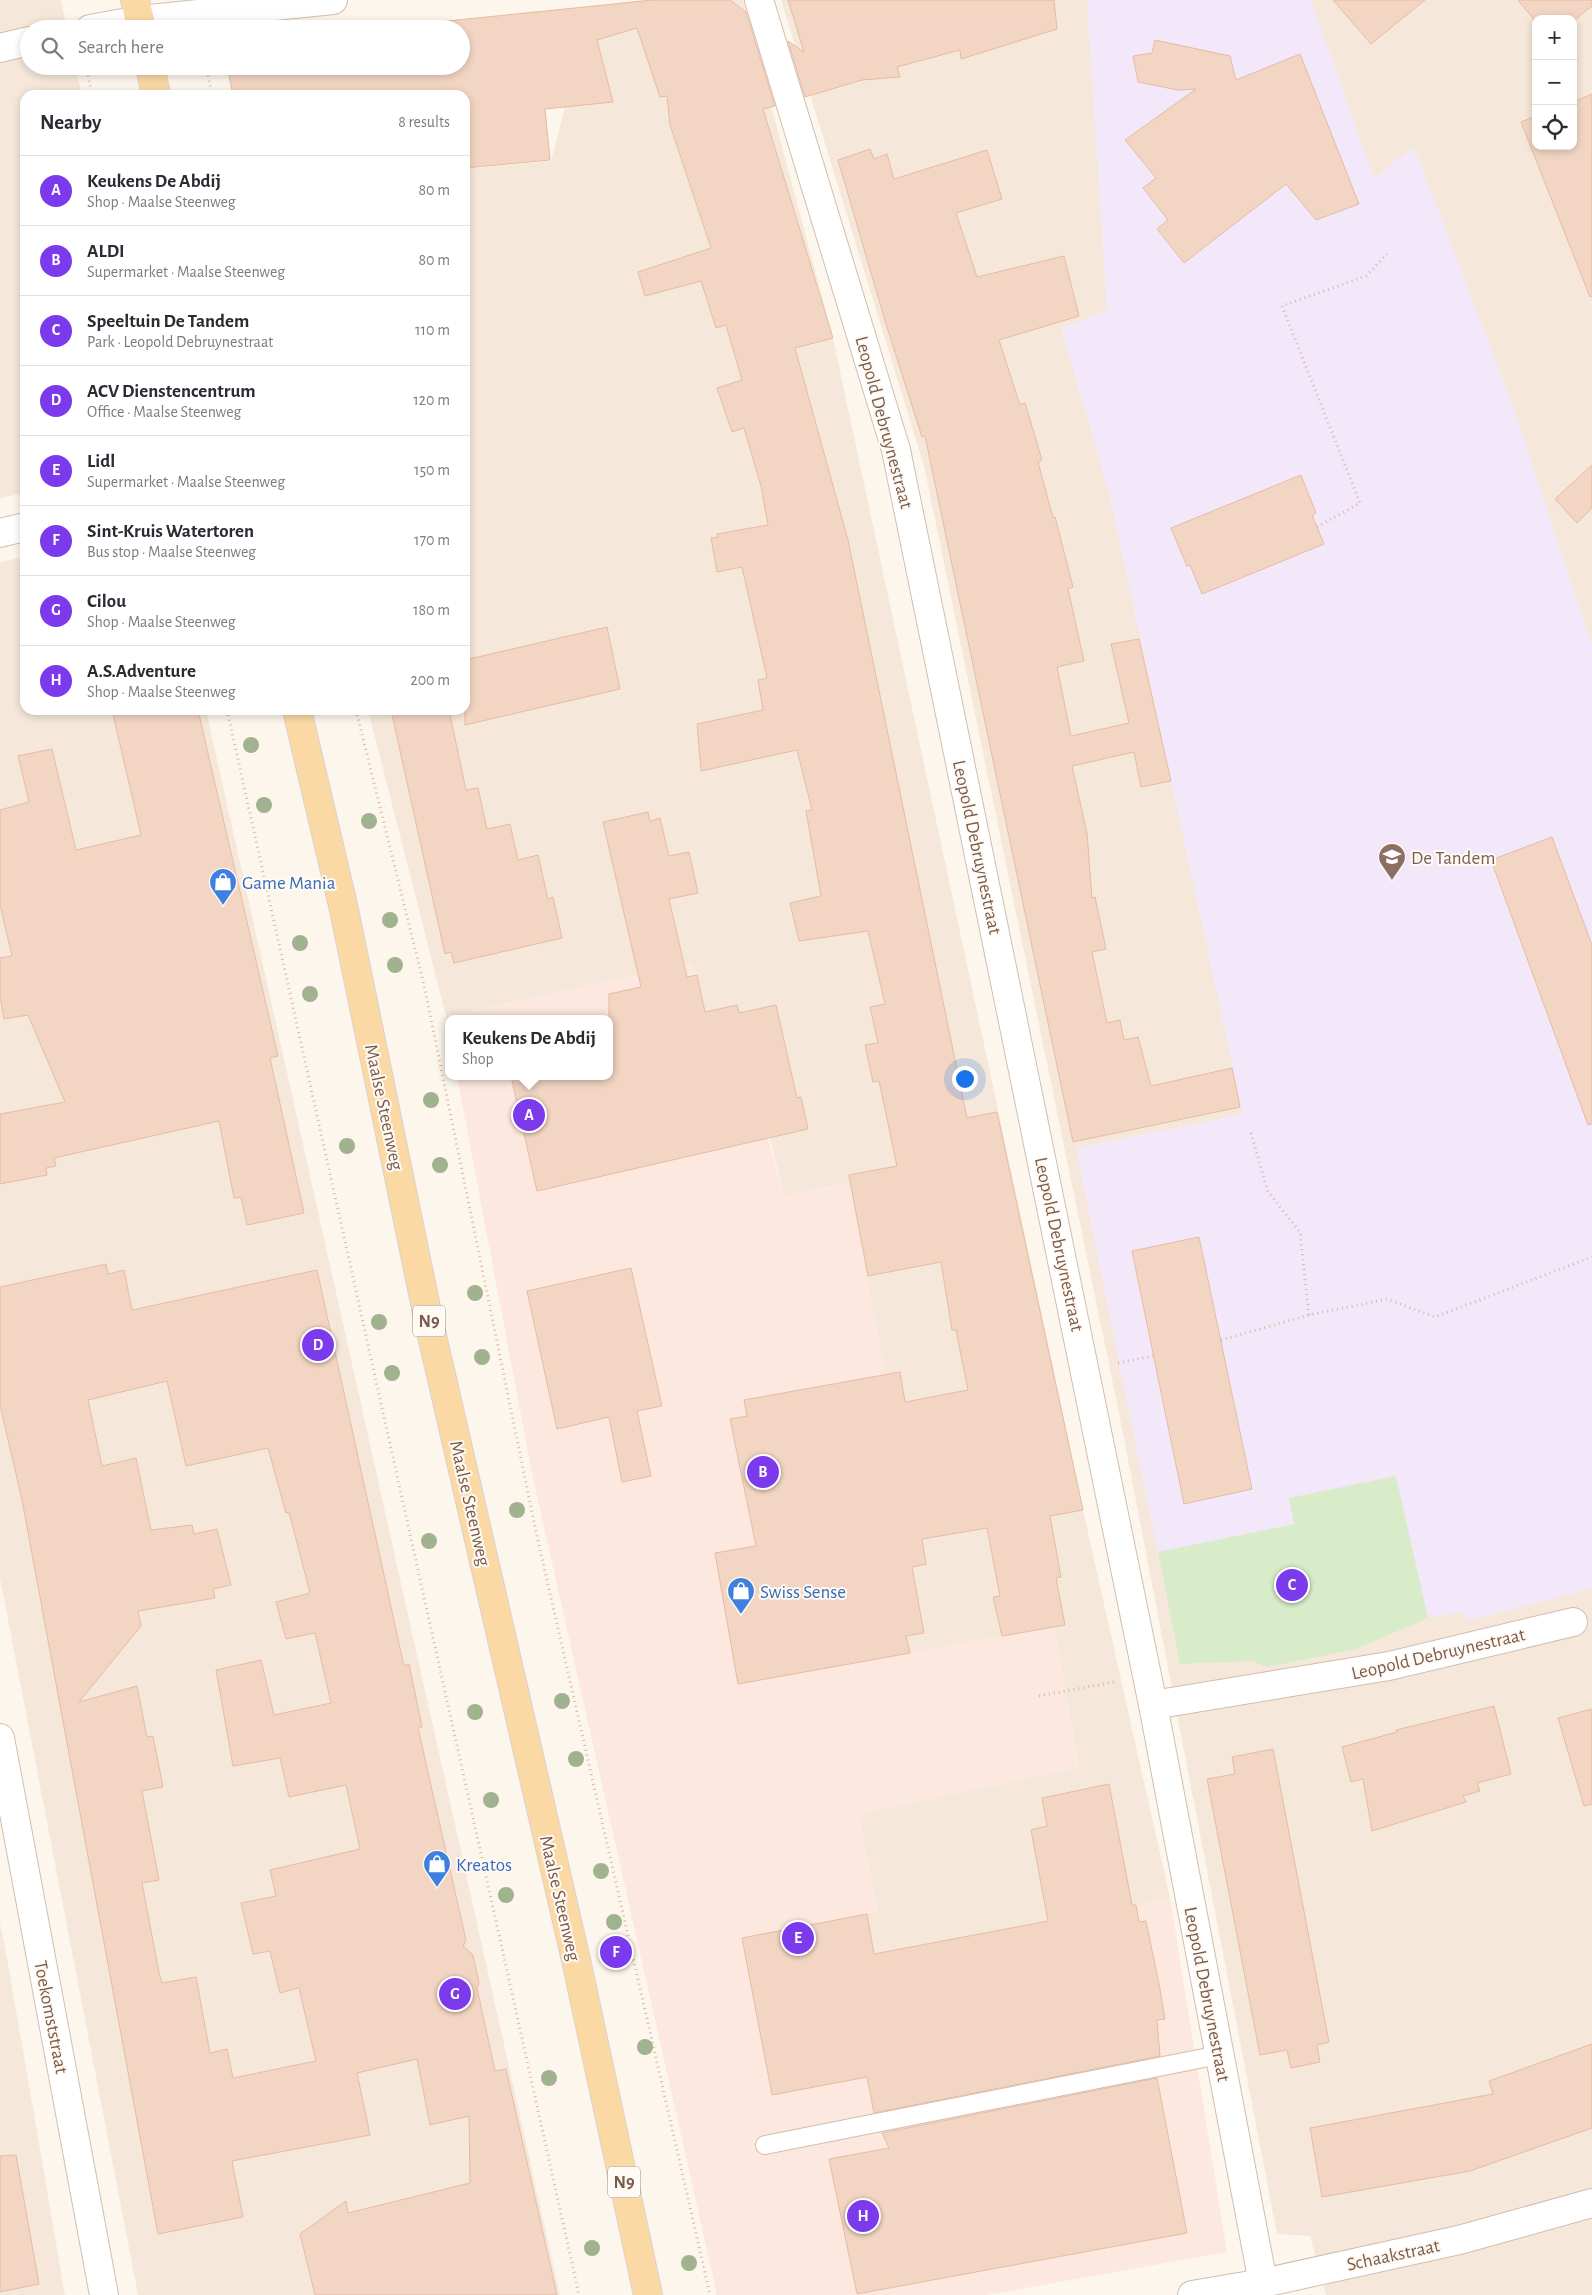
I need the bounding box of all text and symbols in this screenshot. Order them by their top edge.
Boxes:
map controls [1532,15,1577,150]
button: + [1532,15,1577,60]
search box [20,20,470,75]
icon: search [38,34,66,62]
text: Search here [78,38,164,57]
button: − [1532,60,1577,105]
button: locate [1532,105,1577,150]
text: Nearby [40,112,101,133]
text: 8 results [398,114,450,130]
text: Keukens De Abdij [87,172,221,191]
text: A [51,182,61,198]
text: 80 m [419,182,450,198]
text: Shop · Maalse Steenweg [87,194,236,210]
text: ALDI [87,242,125,261]
text: B [51,252,61,268]
text: 80 m [419,252,450,268]
text: Supermarket · Maalse Steenweg [87,264,285,280]
text: Speeltuin De Tandem [87,312,249,331]
text: C [52,322,60,338]
text: 110 m [415,322,450,338]
text: Park · Leopold Debruynestraat [87,334,273,350]
street label: Leopold Debruynestraat [851,334,916,511]
text: ACV Dienstencentrum [87,382,256,401]
text: D [51,392,61,408]
text: 120 m [413,392,450,408]
text: Office · Maalse Steenweg [87,404,241,420]
text: Lidl [87,452,115,471]
text: E [52,462,60,478]
text: 150 m [414,462,450,478]
text: Supermarket · Maalse Steenweg [87,474,285,490]
text: Sint-Kruis Watertoren [87,522,254,541]
text: F [52,532,60,548]
text: 170 m [414,532,450,548]
text: Bus stop · Maalse Steenweg [87,544,256,560]
text: Cilou [87,592,126,611]
text: G [51,602,61,618]
text: 180 m [413,602,450,618]
text: Shop · Maalse Steenweg [87,614,236,630]
text: A.S.Adventure [87,662,196,681]
text: H [50,672,62,688]
text: 200 m [410,672,450,688]
text: Shop · Maalse Steenweg [87,684,236,700]
street label: Leopold Debruynestraat [949,758,1004,936]
school or university icon: De Tandem [1377,842,1407,881]
place label: De Tandem [1411,849,1495,868]
shop icon: Game Mania [208,867,238,906]
place label: Game Mania [242,874,336,893]
popup [445,1015,613,1080]
text: Keukens De Abdij [462,1029,596,1048]
street label: Maalse Steenweg [361,1043,406,1173]
text: Shop [462,1051,494,1067]
your location [952,1066,978,1092]
pin: A [513,1096,545,1134]
street label: Leopold Debruynestraat [1031,1155,1086,1333]
road number: N9 [413,1305,445,1336]
pin: D [302,1326,334,1364]
street label: Maalse Steenweg [446,1439,493,1569]
pin: B [747,1453,779,1491]
pin: C [1276,1566,1308,1604]
shop icon: Swiss Sense [726,1576,756,1615]
place label: Swiss Sense [760,1583,846,1602]
street label: Leopold Debruynestraat [1350,1625,1527,1684]
street label: Maalse Steenweg [536,1834,583,1964]
shop icon: Kreatos [422,1849,452,1888]
place label: Kreatos [456,1856,512,1875]
street label: Leopold Debruynestraat [1180,1905,1233,2083]
pin: E [782,1919,814,1957]
pin: F [600,1933,632,1971]
street label: Toekomststraat [30,1959,71,2075]
pin: G [439,1975,471,2013]
road number: N9 [608,2166,640,2198]
pin: H [847,2197,879,2235]
street label: Schaakstraat [1345,2236,1442,2275]

